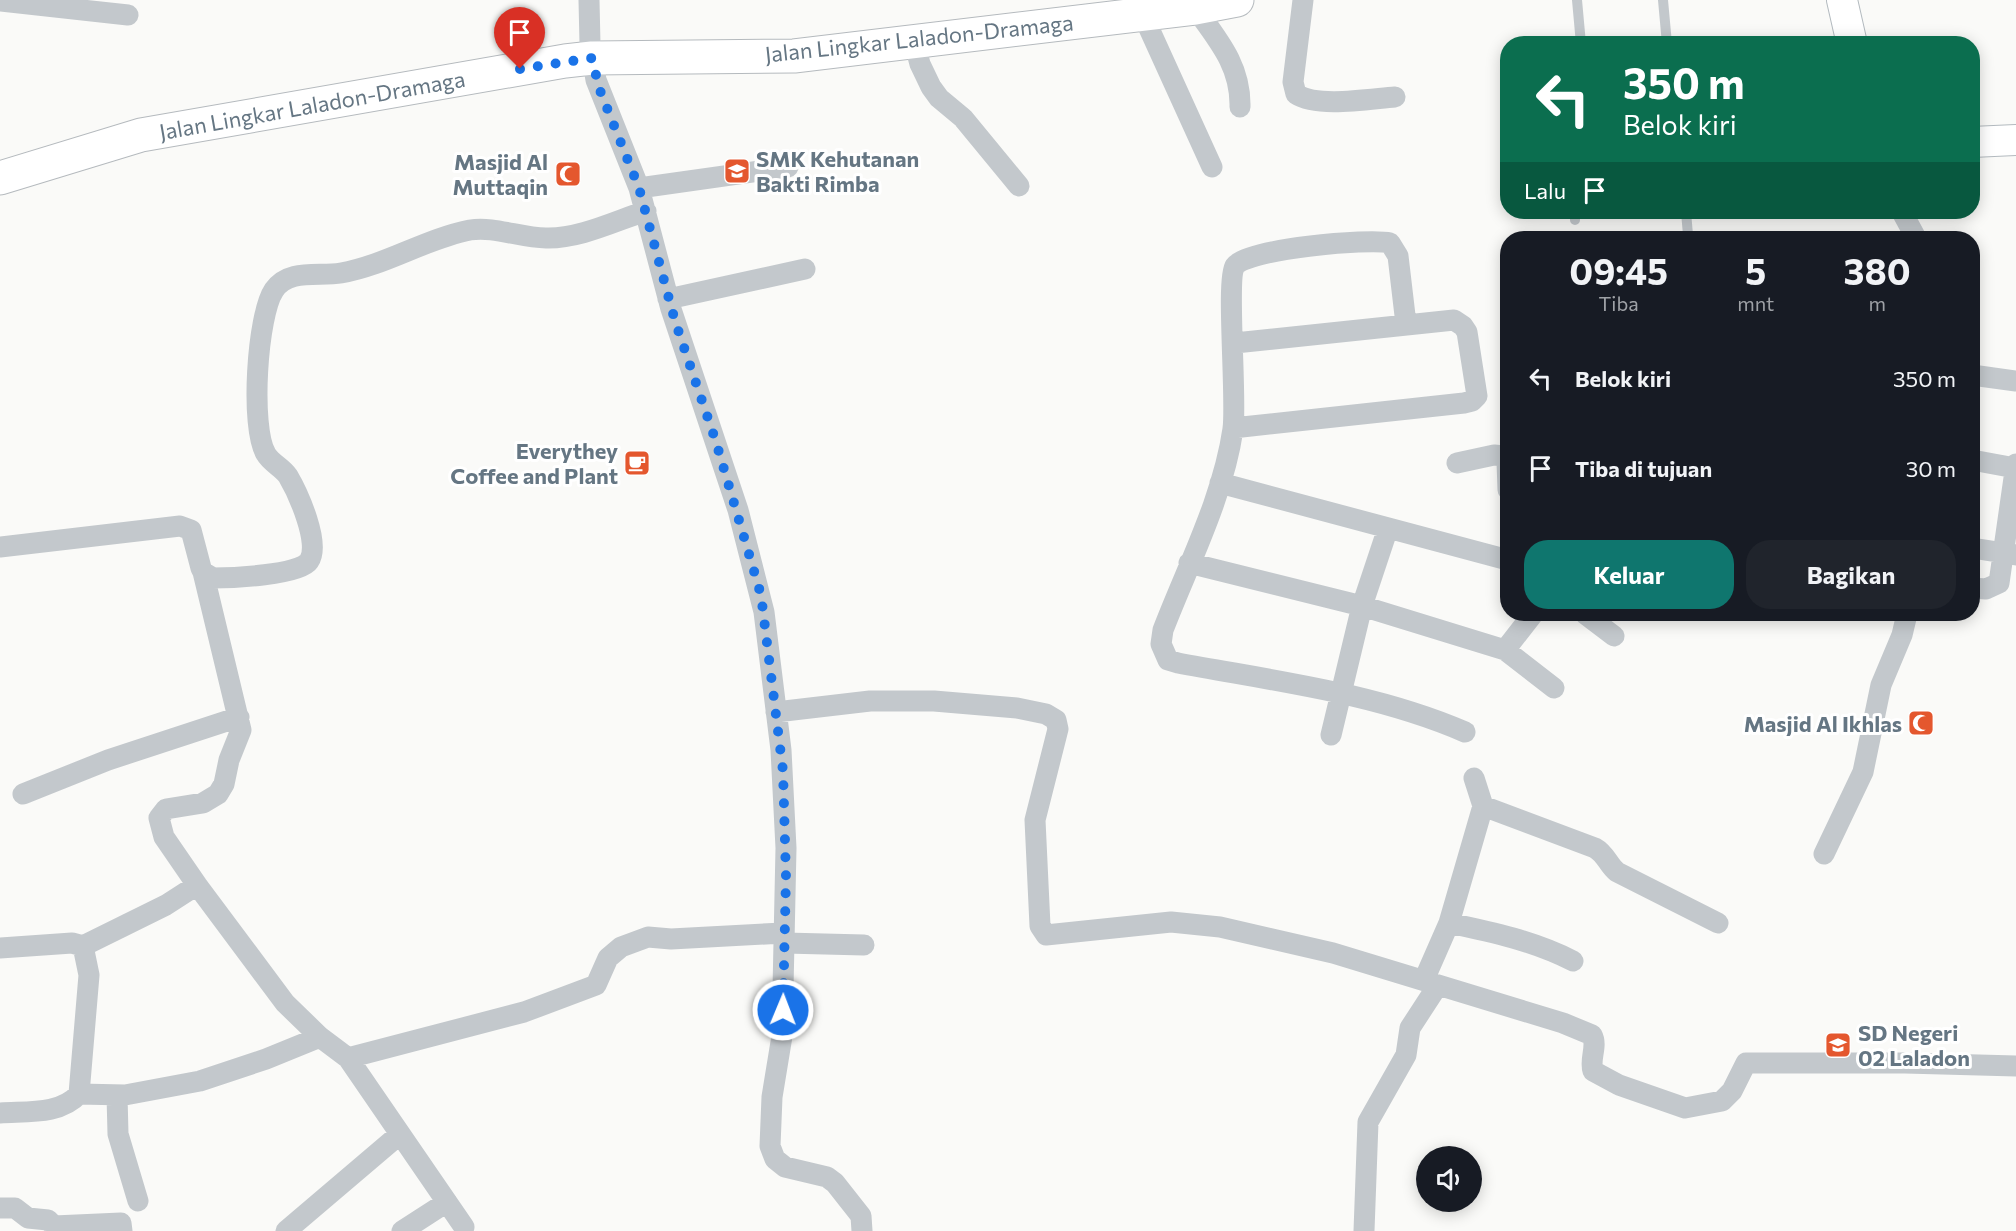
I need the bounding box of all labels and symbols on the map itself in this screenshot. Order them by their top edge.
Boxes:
pin [494,7,545,69]
street label: Jalan Lingkar Laladon-Dramaga [763,8,1075,68]
street label: Jalan Lingkar Laladon-Dramaga [157,65,467,145]
place label: SMK Kehutanan Bakti Rimba [756,145,919,197]
place label: Masjid Al Muttaqin [452,148,548,200]
school or university icon: SMK Kehutanan Bakti Rimba [722,156,752,186]
mosque icon: Masjid Al Muttaqin [553,159,583,189]
place label: Everythey Coffee and Plant [450,437,618,489]
cafe icon: Everythey Coffee and Plant [622,448,652,478]
mosque icon: Masjid Al Ikhlas [1906,708,1936,738]
place label: Masjid Al Ikhlas [1744,710,1902,737]
position arrow [751,978,815,1042]
place label: SD Negeri 02 Laladon [1858,1019,1970,1071]
school or university icon: SD Negeri 02 Laladon [1823,1030,1853,1060]

